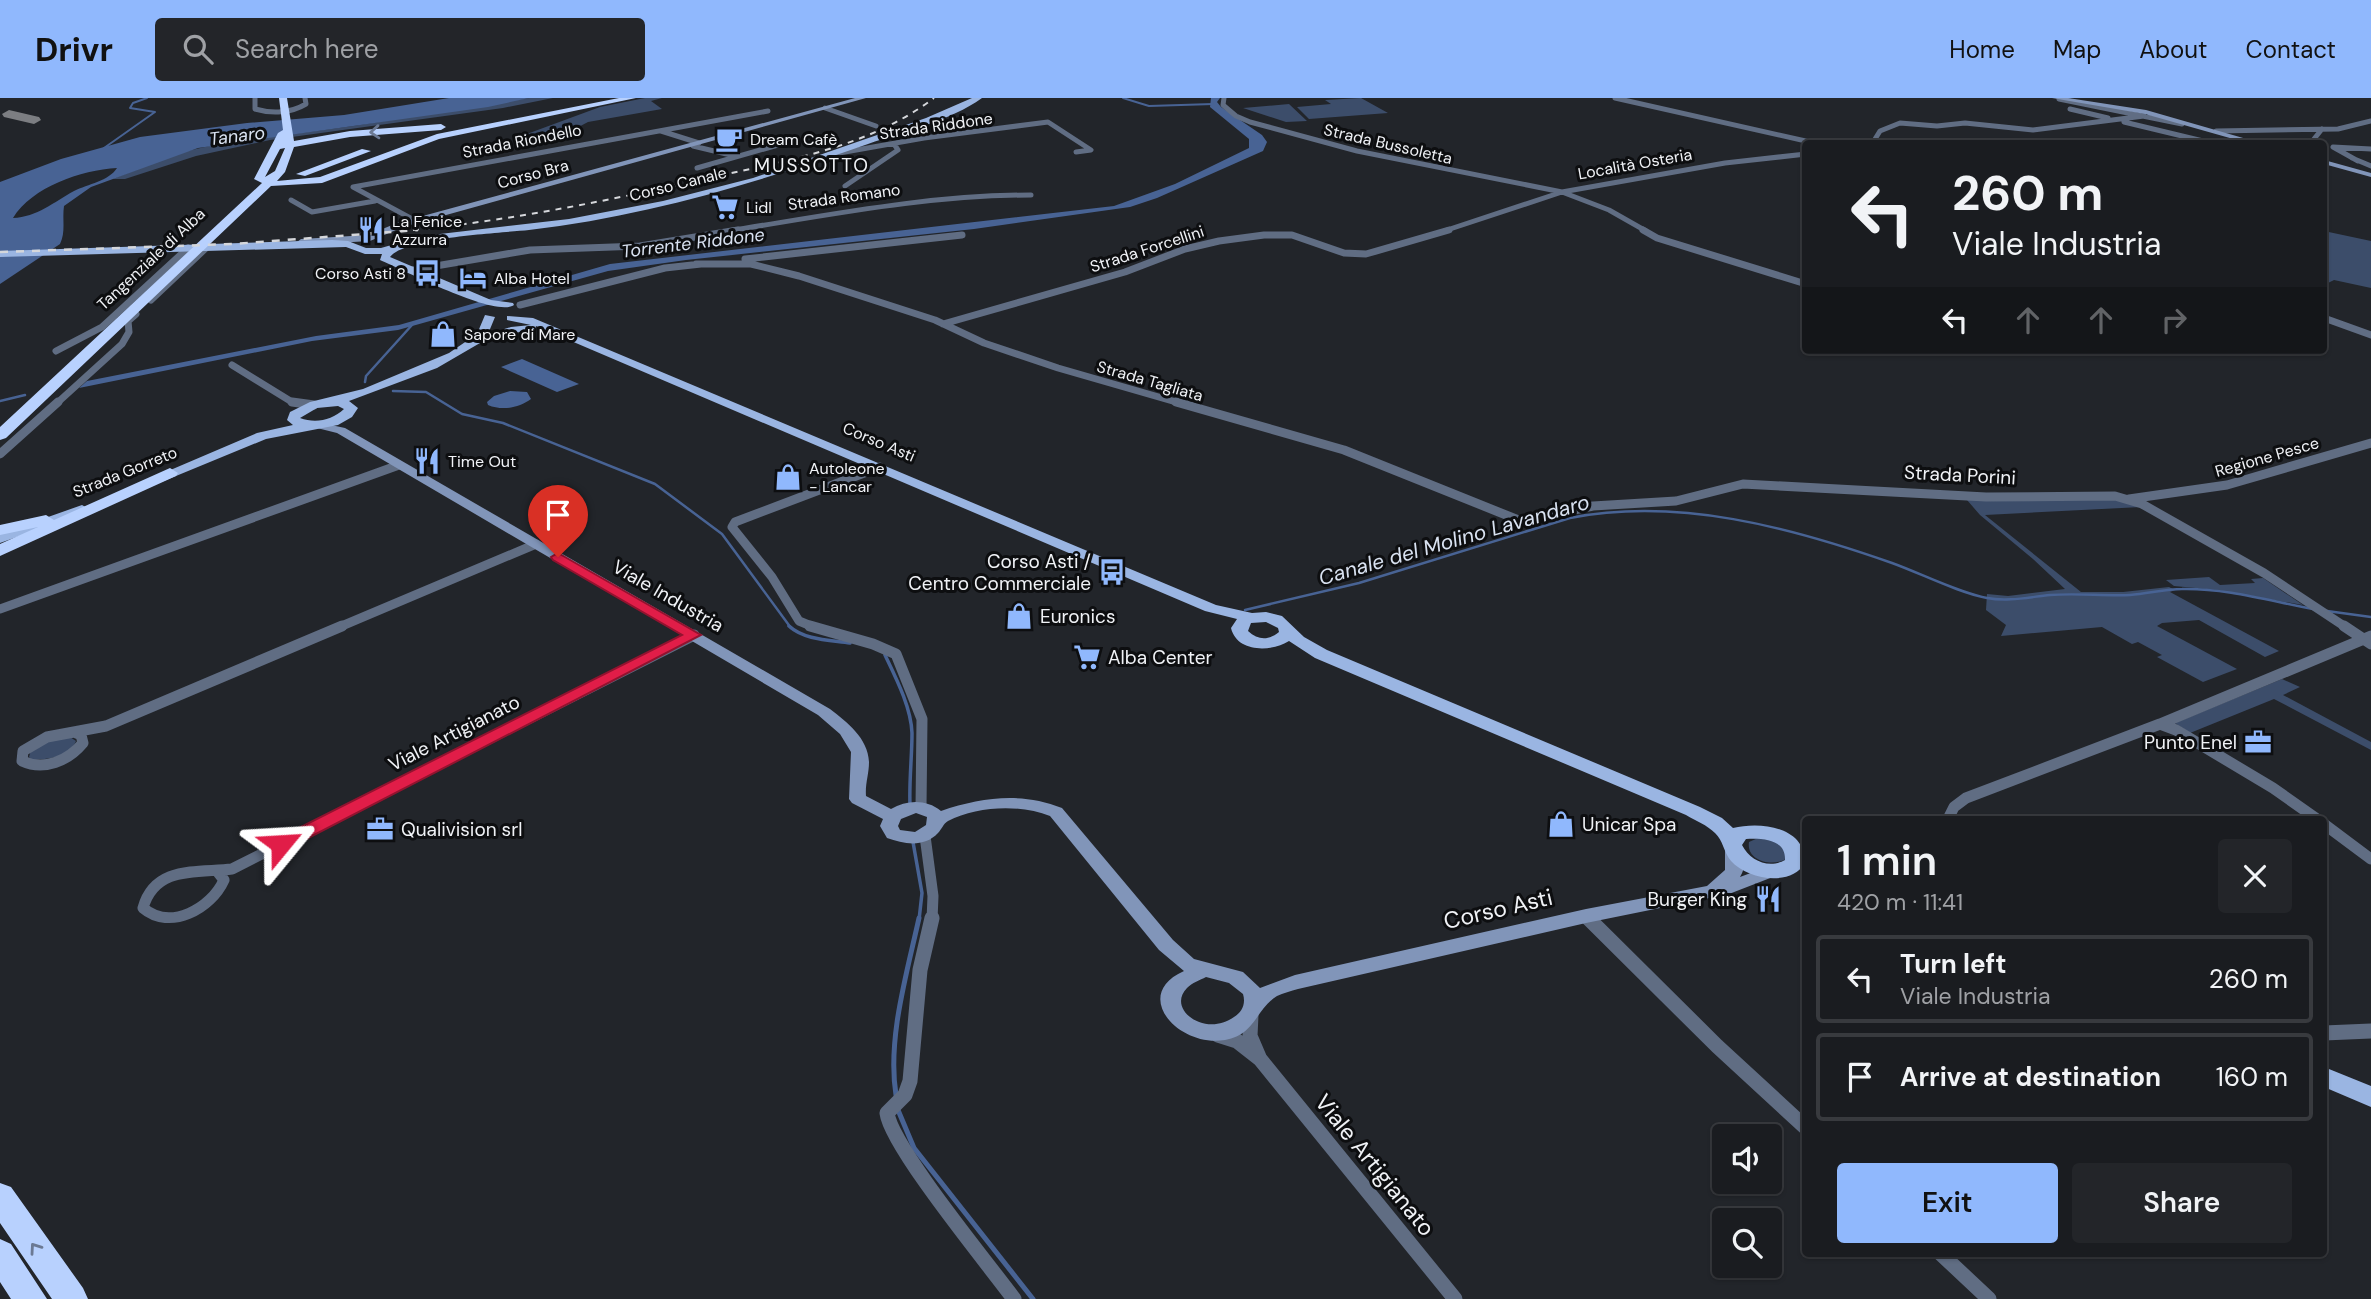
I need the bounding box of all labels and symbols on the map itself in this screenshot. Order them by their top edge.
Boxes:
street label: Strada Riddone [878,108,994,144]
street label: Strada Riondello [461,119,583,163]
street label: Strada Bussoletta [1322,119,1454,169]
water label: Tanaro [208,121,266,151]
one-way arrow [369,124,380,139]
cafe icon: Dream Cafè [714,124,744,154]
place label: Dream Cafè [750,129,837,150]
street label: Località Osteria [1576,144,1694,184]
district label: MUSSOTTO [754,153,870,178]
street label: Corso Bra [495,154,571,194]
street label: Corso Canale [627,162,729,206]
street label: Strada Romano [786,179,902,215]
supermarket icon: Lidl [710,192,740,222]
place label: Lidl [746,197,772,218]
street label: Tangenziale di Alba [93,203,209,315]
place label: La Fenice Azzurra [392,211,462,250]
restaurant icon: La Fenice Azzurra [356,215,386,245]
street label: Strada Forcellini [1087,221,1207,277]
water label: Torrente Riddone [620,222,766,264]
bus stop icon: Corso Asti 8 [412,258,442,288]
place label: Corso Asti 8 [315,263,406,284]
hotel icon: Alba Hotel [458,263,488,293]
place label: Alba Hotel [494,268,570,289]
shop icon: Sapore di Mare [428,319,458,349]
place label: Sapore di Mare [464,324,575,345]
street label: Strada Tagliata [1094,356,1206,406]
street label: Corso Asti [839,417,919,467]
street label: Regione Pesce [2213,432,2321,482]
street label: Strada Gorreto [70,442,180,502]
restaurant icon: Time Out [412,446,442,476]
place label: Time Out [448,451,516,472]
place label: Autoleone - Lancar [809,458,885,497]
street label: Strada Porini [1903,460,2017,490]
shop icon: Autoleone - Lancar [773,462,803,492]
pin [528,485,588,557]
water label: Canale del Molino Lavandaro [1315,488,1593,592]
place label: Corso Asti / Centro Commerciale [908,549,1091,596]
street label: Viale Industria [608,554,728,638]
bus stop icon: Corso Asti / Centro Commerciale [1097,557,1127,587]
shop icon: Euronics [1004,601,1034,631]
place label: Euronics [1040,604,1115,629]
supermarket icon: Alba Center [1072,642,1102,672]
place label: Alba Center [1108,645,1212,670]
street label: Viale Artigianato [384,689,524,777]
office icon: Punto Enel [2243,727,2273,757]
place label: Punto Enel [2144,730,2237,755]
position arrow [244,807,318,881]
shop icon: Unicar Spa [1546,809,1576,839]
place label: Unicar Spa [1582,812,1676,837]
office icon: Qualivision srl [365,814,395,844]
place label: Qualivision srl [401,817,522,842]
street label: Corso Asti [1441,882,1555,936]
restaurant icon: Burger King [1753,884,1783,914]
place label: Burger King [1648,887,1747,912]
street label: Viale Artigianato [1308,1088,1442,1242]
one-way arrow [31,1243,43,1256]

